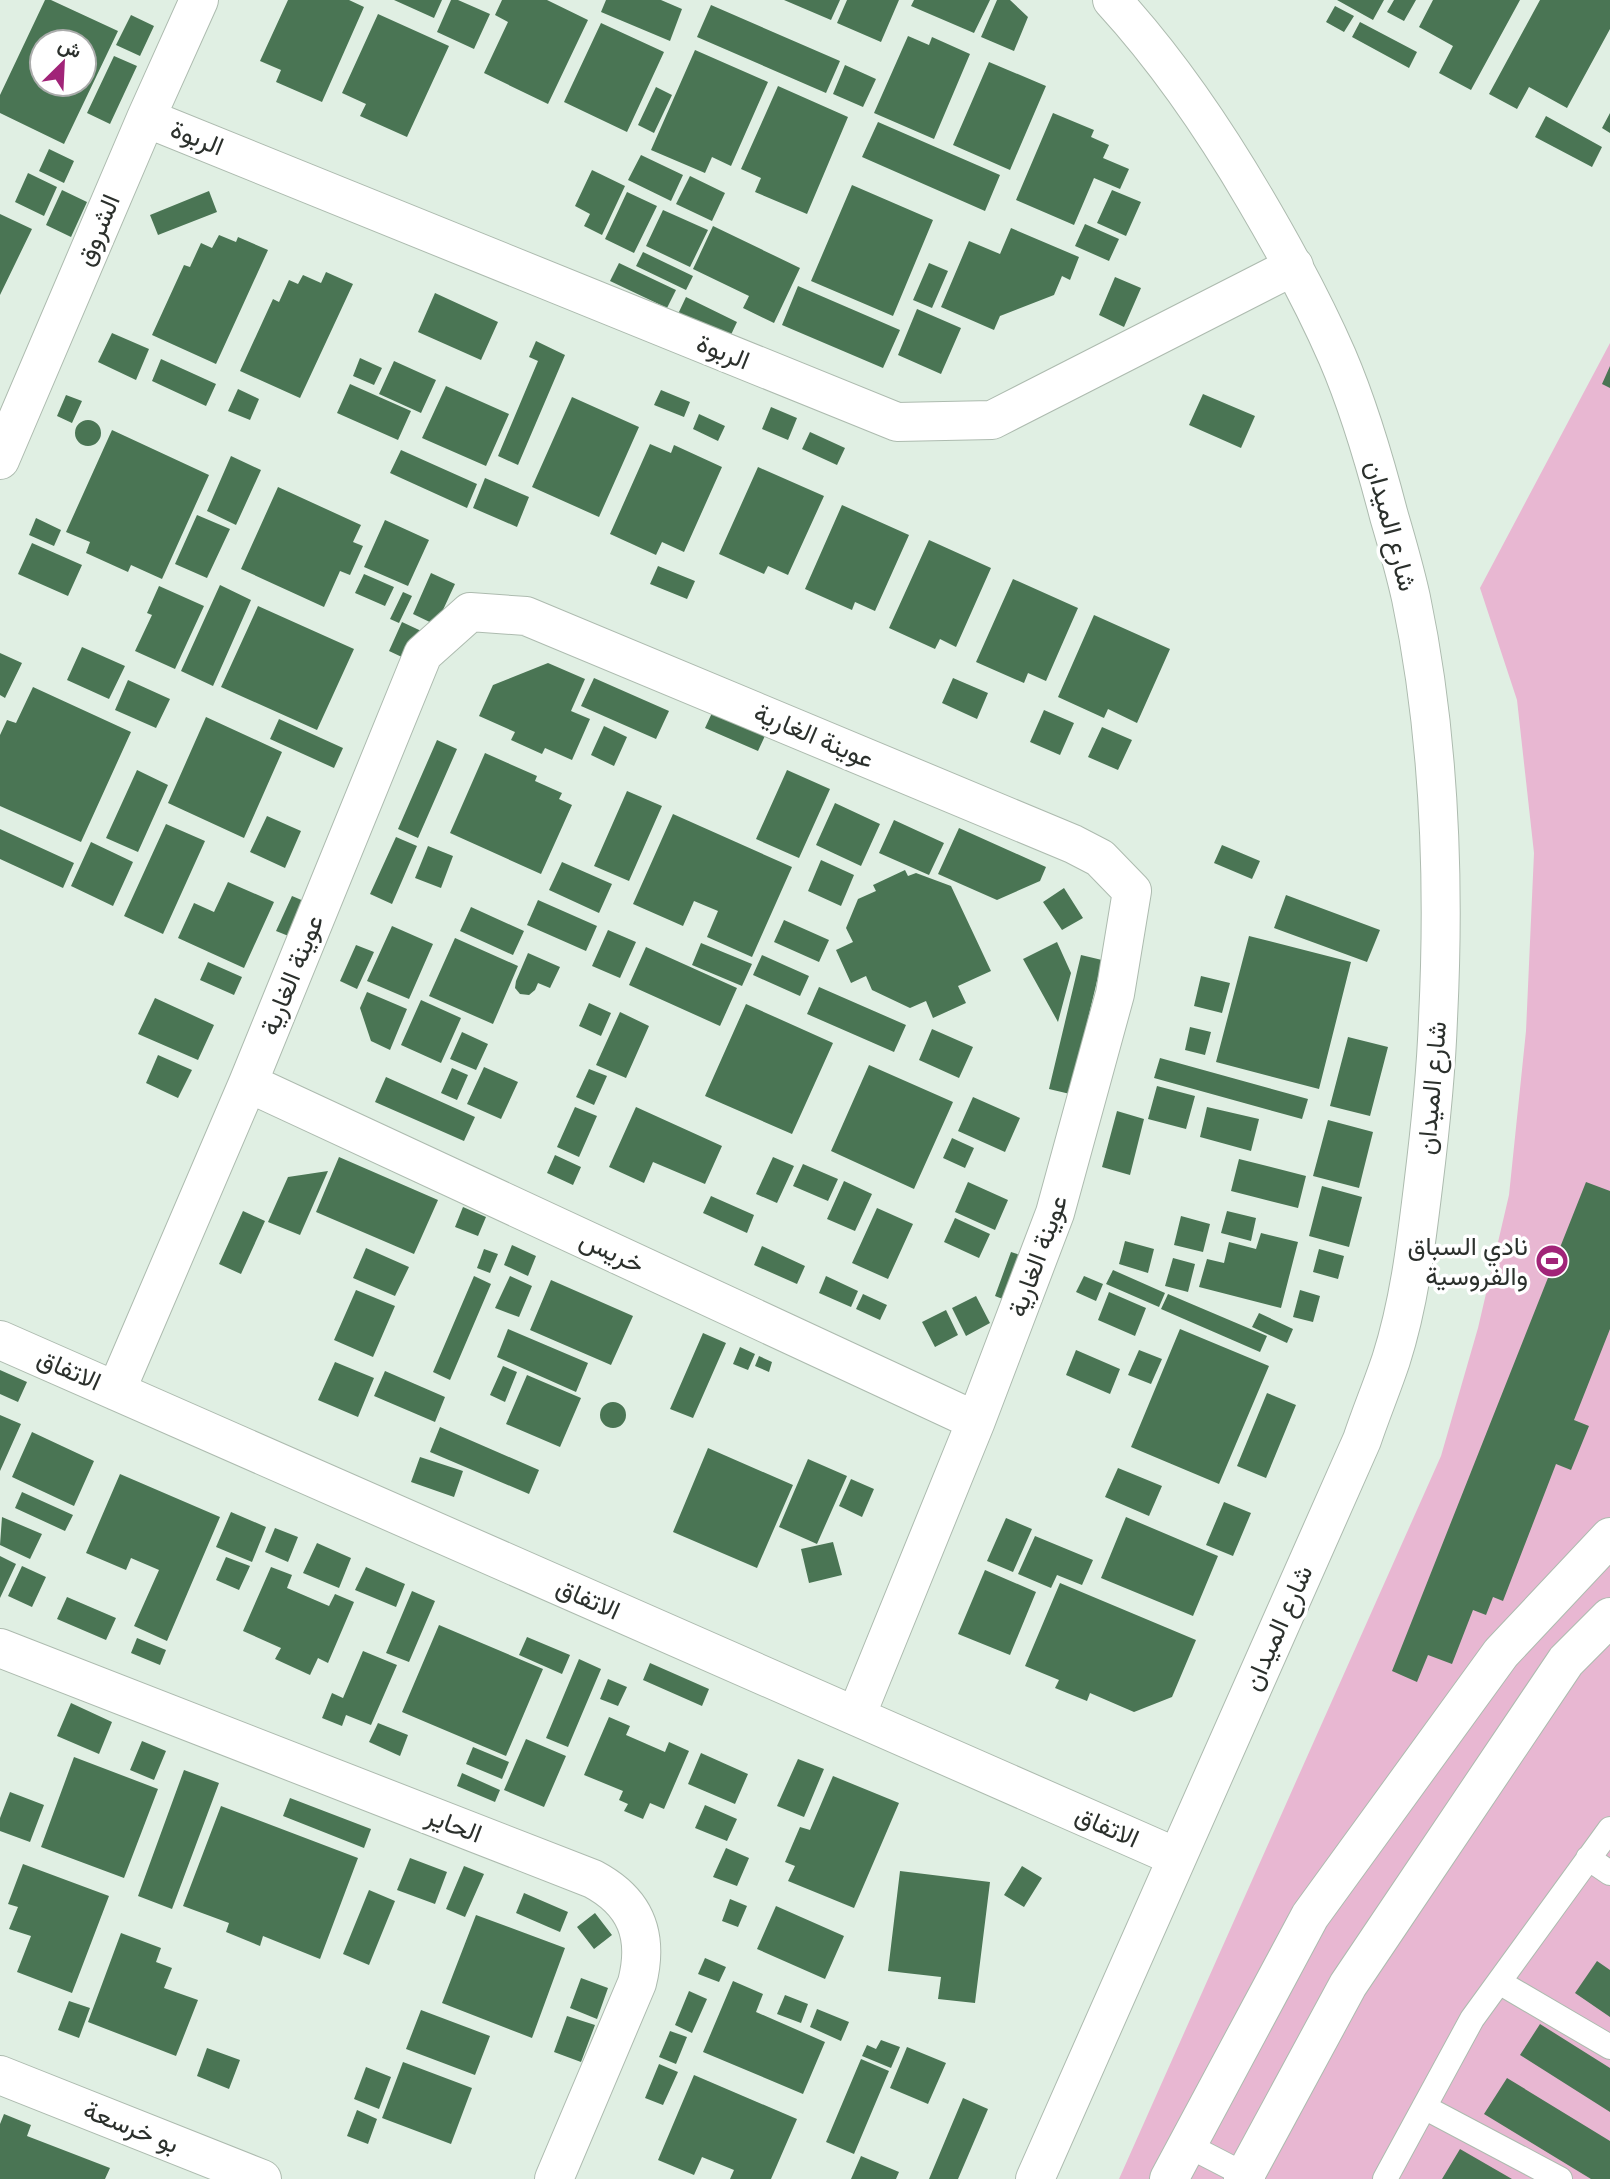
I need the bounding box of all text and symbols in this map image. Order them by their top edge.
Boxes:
north arrow [28,28,98,98]
text: ش [55,34,85,63]
street label: الربوة [166,113,228,163]
street label: الشروق [69,190,127,270]
street label: الربوة [692,327,754,377]
street label: شارع الميدان [1357,457,1423,595]
street label: عوينة الغارية [749,697,879,775]
street label: عوينة الغارية [254,910,330,1040]
street label: شارع الميدان [1411,1020,1455,1156]
street label: عوينة الغارية [1002,1191,1074,1321]
street label: خريس [575,1224,649,1280]
place label: نادي السباق والفروسية [1408,1231,1528,1292]
sports icon: نادي السباق والفروسية [1533,1242,1571,1280]
street label: الاتفاق [32,1342,106,1398]
street label: شارع الميدان [1237,1561,1321,1696]
street label: الاتفاق [551,1571,625,1627]
street label: الاتفاق [1070,1799,1144,1855]
street label: الحاير [421,1800,486,1850]
street label: بو خرسعة [79,2094,183,2160]

